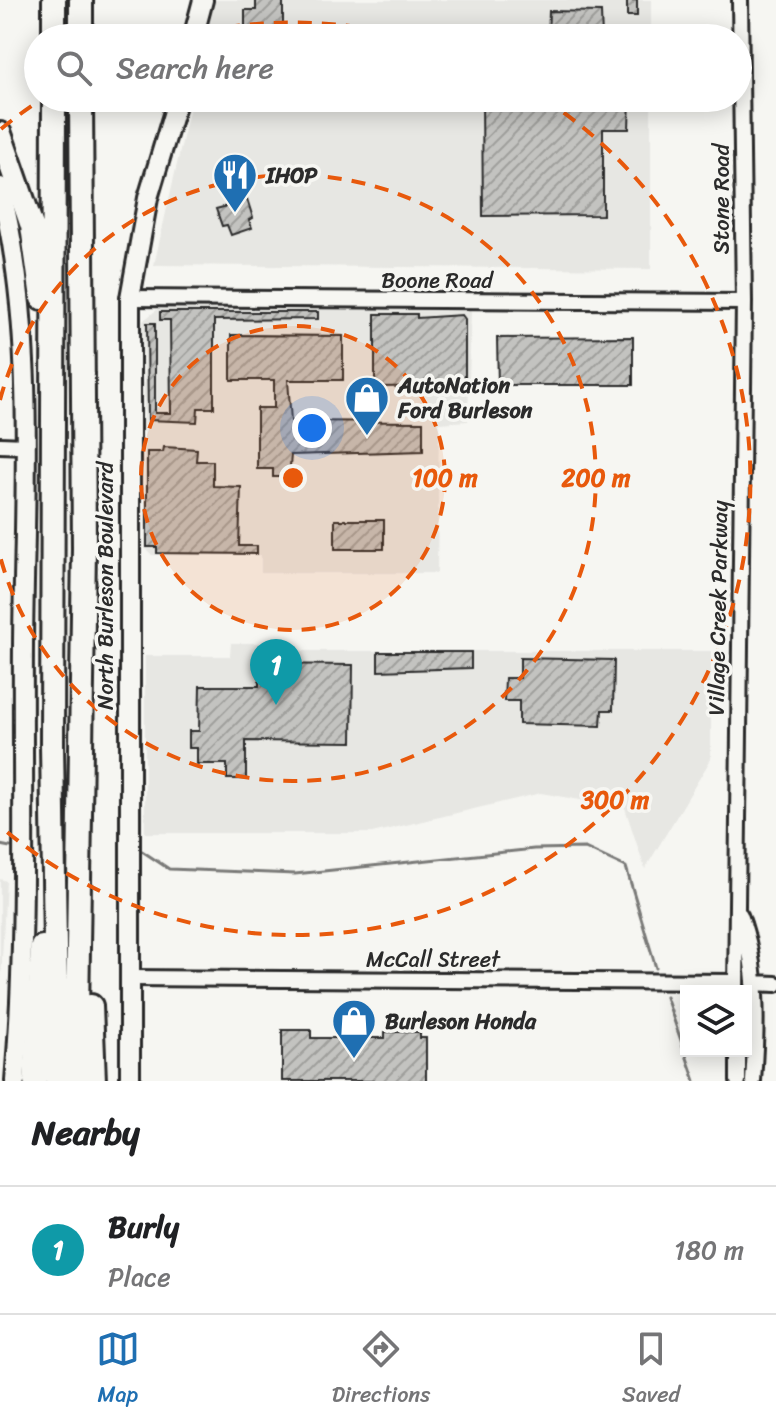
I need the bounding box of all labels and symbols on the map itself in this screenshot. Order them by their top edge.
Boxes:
street label: Stone Road [702,142,741,254]
restaurant icon: IHOP [211,151,259,214]
place label: IHOP [265,156,319,195]
street label: Boone Road [381,261,494,300]
place label: AutoNation Ford Burleson [397,366,533,430]
shop icon: AutoNation Ford Burleson [343,374,391,437]
your location [292,408,332,448]
text: 100 m [412,457,478,499]
text: 200 m [561,457,631,499]
street label: North Burleson Boulevard [86,461,125,710]
centre of rings [279,464,307,492]
street label: Village Creek Parkway [697,499,739,716]
pin: 1 [250,639,302,705]
text: 300 m [580,779,650,821]
street label: McCall Street [366,940,501,979]
shop icon: Burleson Honda [330,997,378,1060]
place label: Burleson Honda [385,1002,537,1041]

